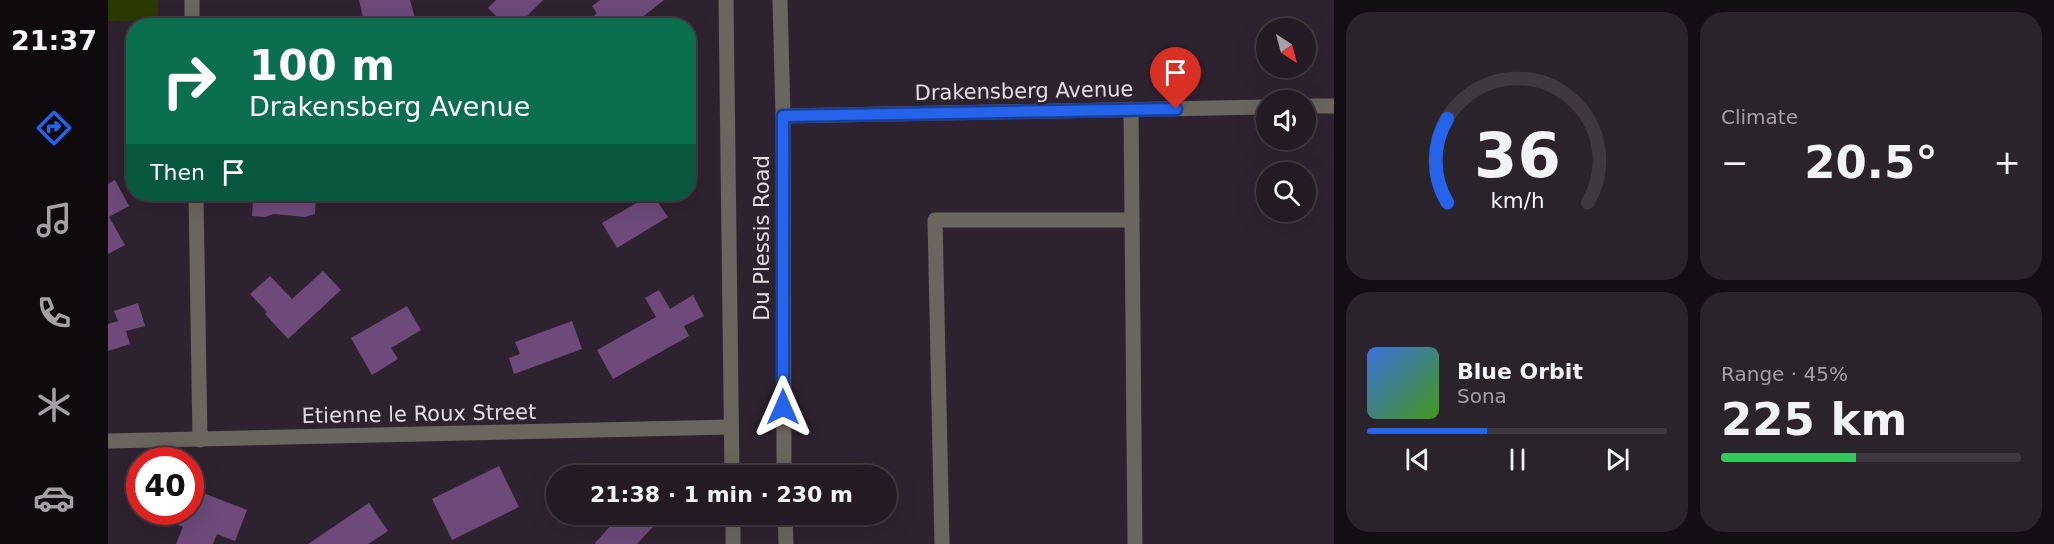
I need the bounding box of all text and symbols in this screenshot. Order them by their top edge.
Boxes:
north arrow [1256,18,1316,78]
map controls [1256,18,1316,222]
text: 21:37 [11,25,97,56]
text: 100 m [249,41,395,90]
icon: right [150,42,228,120]
pin [1150,47,1201,109]
icon: arrive [1159,56,1192,89]
street label: Drakensberg Avenue [914,77,1134,105]
button: sound [1256,90,1316,150]
text: Drakensberg Avenue [249,91,530,122]
text: Climate [1721,105,1798,129]
icon: directions [33,107,75,149]
text: 36 [1474,119,1560,192]
text: 20.5° [1804,136,1938,189]
text: − [1721,143,1749,182]
text: + [1993,143,2021,182]
street label: Du Plessis Road [750,155,774,321]
icon: arrive [217,156,250,189]
text: Then [150,160,205,185]
button: search [1256,162,1316,222]
text: km/h [1490,188,1544,213]
icon: music [33,199,75,241]
icon: phone [33,292,75,334]
text: Blue Orbit [1457,359,1583,384]
text: Range · 45% [1721,362,1848,386]
position arrow [751,375,815,439]
icon: climate [33,384,75,426]
text: Sona [1457,384,1507,408]
text: 225 km [1721,393,1907,446]
street label: Etienne le Roux Street [301,400,537,428]
icon: previous [1401,443,1434,476]
icon: pause [1501,443,1534,476]
icon: next [1601,443,1634,476]
speed limit sign: 40 [126,447,204,525]
icon: car [33,477,75,519]
text: 21:38 · 1 min · 230 m [590,482,853,507]

